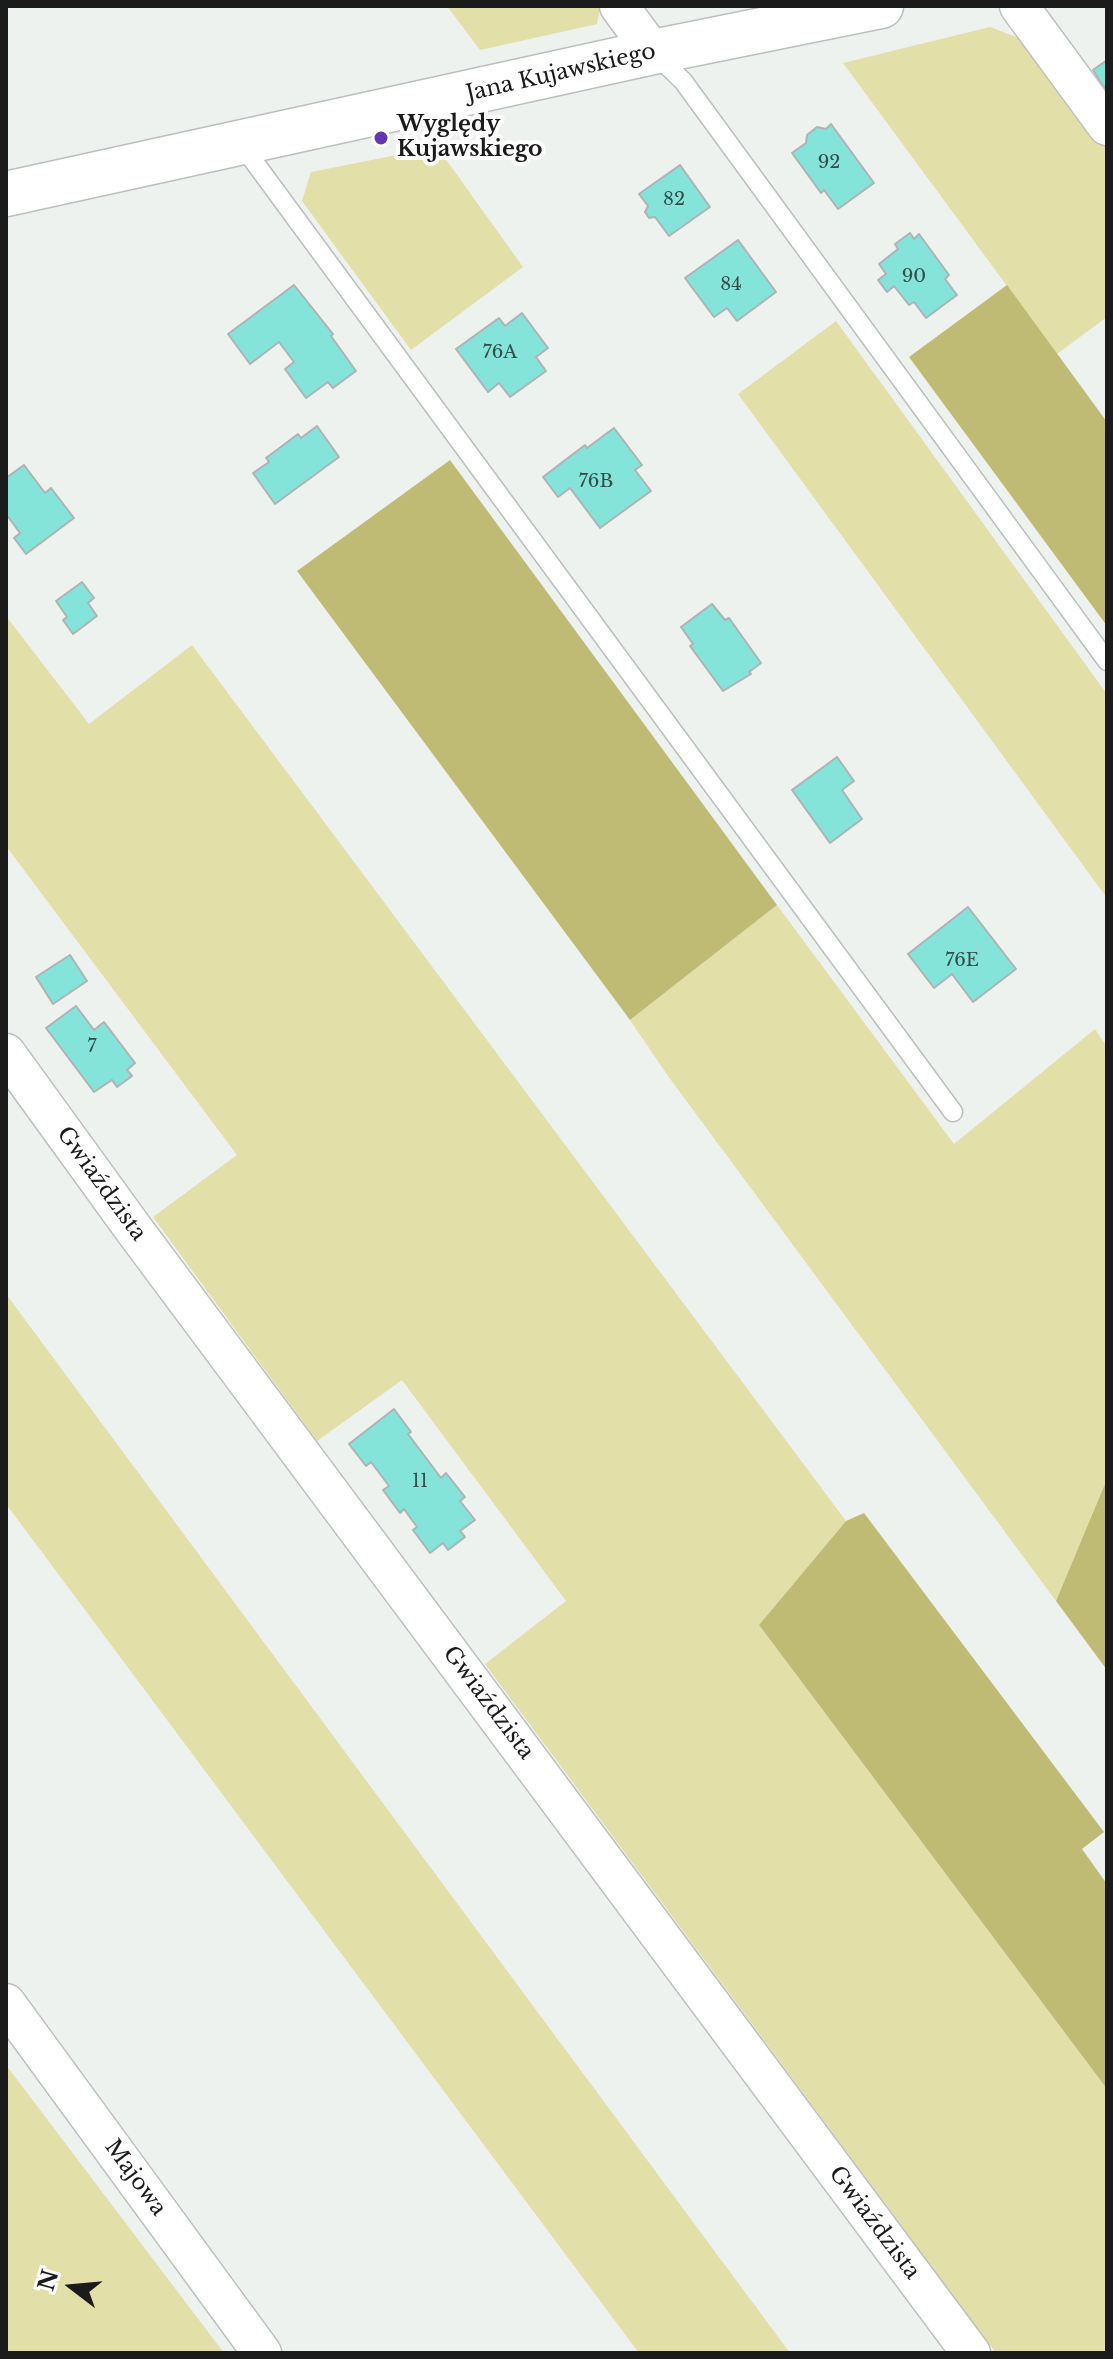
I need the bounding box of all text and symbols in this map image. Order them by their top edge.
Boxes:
street label: Jana Kujawskiego [464,38,658,108]
place label: Wyględy Kujawskiego [397,112,543,164]
marker: Wyględy Kujawskiego [372,129,390,147]
house number: 92 [818,152,840,174]
house number: 82 [663,189,685,211]
house number: 90 [902,266,926,288]
house number: 84 [720,274,742,296]
house number: 76A [483,342,517,364]
house number: 76B [579,471,613,493]
house number: 76E [945,950,979,972]
house number: 7 [87,1036,97,1058]
street label: Gwiaździsta [51,1122,151,1246]
house number: 11 [412,1471,428,1493]
street label: Gwiaździsta [437,1641,539,1765]
street label: Majowa [99,2135,171,2221]
street label: Gwiaździsta [823,2161,925,2285]
north arrow [32,2247,112,2327]
text: N [33,2267,64,2294]

